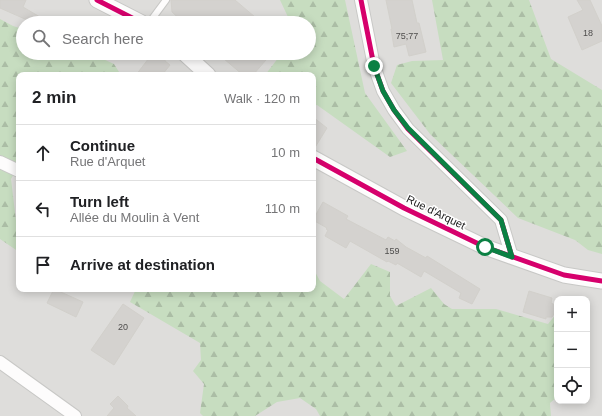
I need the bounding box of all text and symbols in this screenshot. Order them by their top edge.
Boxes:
search box [16,16,316,60]
icon: search [30,27,52,49]
house number: 18 [583,28,593,38]
text: Search here [62,30,144,47]
house number: 75;77 [396,31,418,41]
route end [365,57,383,75]
text: 2 min [32,88,76,107]
text: Walk · 120 m [224,91,300,106]
text: Continue [70,137,135,154]
icon: ahead [32,142,54,164]
text: 10 m [271,145,300,160]
text: Rue d'Arquet [70,154,145,169]
text: Turn left [70,193,129,210]
street label: Rue d'Arquet [405,193,467,231]
icon: left [32,198,54,220]
text: 110 m [265,201,300,216]
text: Allée du Moulin à Vent [70,210,199,225]
route start [476,238,494,256]
house number: 159 [384,246,400,256]
icon: arrive [32,254,54,276]
text: Arrive at destination [70,256,215,273]
map controls [554,296,590,404]
button: + [554,296,590,332]
house number: 20 [118,322,128,332]
button: − [554,332,590,368]
button: locate [554,368,590,404]

